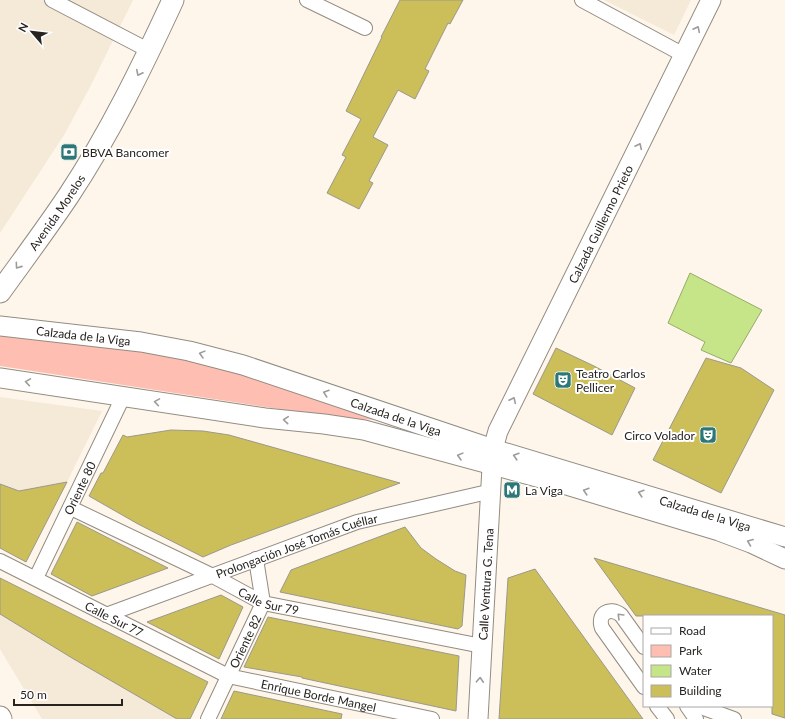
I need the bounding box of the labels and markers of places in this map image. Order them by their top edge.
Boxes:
bank icon: BBVA Bancomer [59,142,79,162]
place label: BBVA Bancomer [82,145,170,160]
place label: Teatro Carlos Pellicer [576,366,645,395]
theatre icon: Teatro Carlos Pellicer [553,370,573,390]
theatre icon: Circo Volador [698,425,718,445]
place label: Circo Volador [624,428,696,443]
metro station icon: La Viga [502,480,522,500]
place label: La Viga [525,483,563,498]

